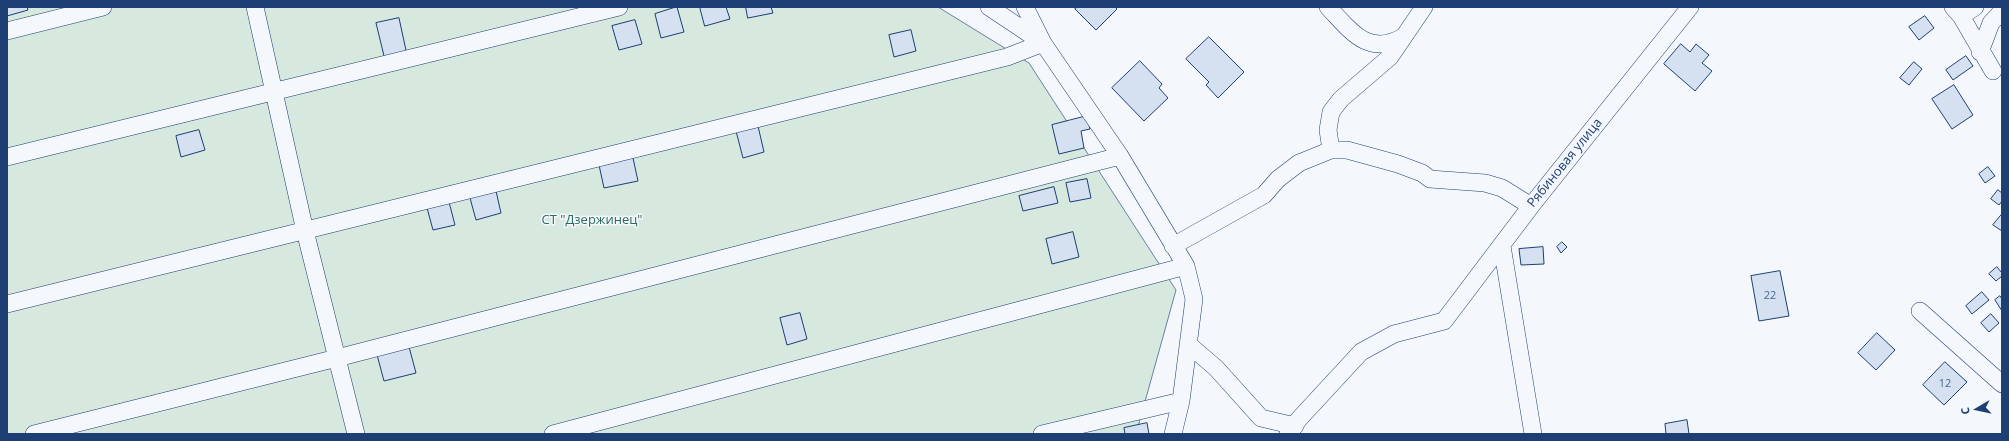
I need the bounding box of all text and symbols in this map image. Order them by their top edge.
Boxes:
street label: Рябиновая улица [1524,115,1606,211]
park label: СТ "Дзержинец" [542,212,642,228]
house number: 22 [1764,289,1776,303]
house number: 12 [1939,377,1951,391]
north arrow [1957,389,1997,429]
text: С [1957,406,1973,416]

